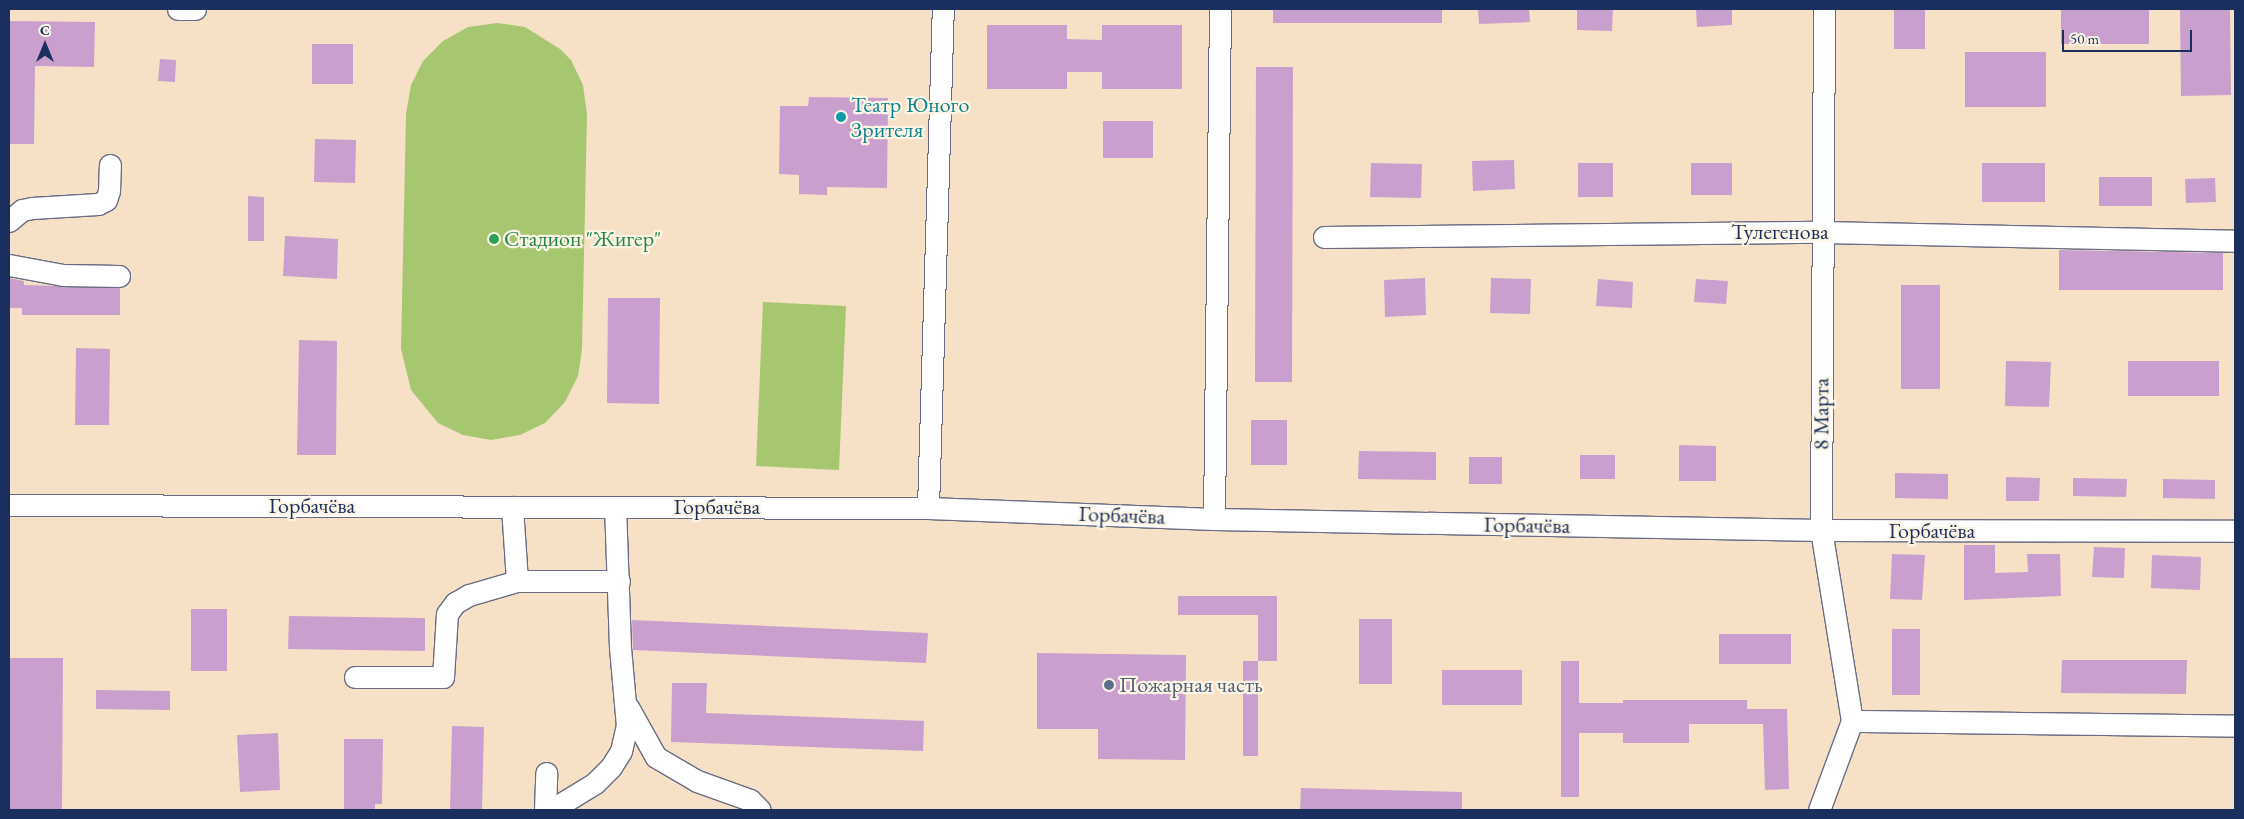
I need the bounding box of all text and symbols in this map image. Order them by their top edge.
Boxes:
north arrow [20,20,70,70]
scale bar [2064,20,2194,52]
text: С [40,21,50,39]
text: 50 m [2070,29,2099,48]
place label: Театр Юного Зрителя [851,91,969,142]
marker: Театр Юного Зрителя [835,111,847,123]
street label: Тулегенова [1731,219,1829,245]
place label: Стадион "Жигер" [504,226,661,252]
marker: Стадион "Жигер" [488,233,500,245]
street label: 8 Марта [1808,378,1834,450]
street label: Горбачёва [269,493,355,519]
street label: Горбачёва [674,494,760,520]
street label: Горбачёва [1078,500,1166,530]
street label: Горбачёва [1484,511,1570,539]
street label: Горбачёва [1889,518,1975,544]
place label: Пожарная часть [1119,672,1263,698]
marker: Пожарная часть [1103,679,1115,691]

